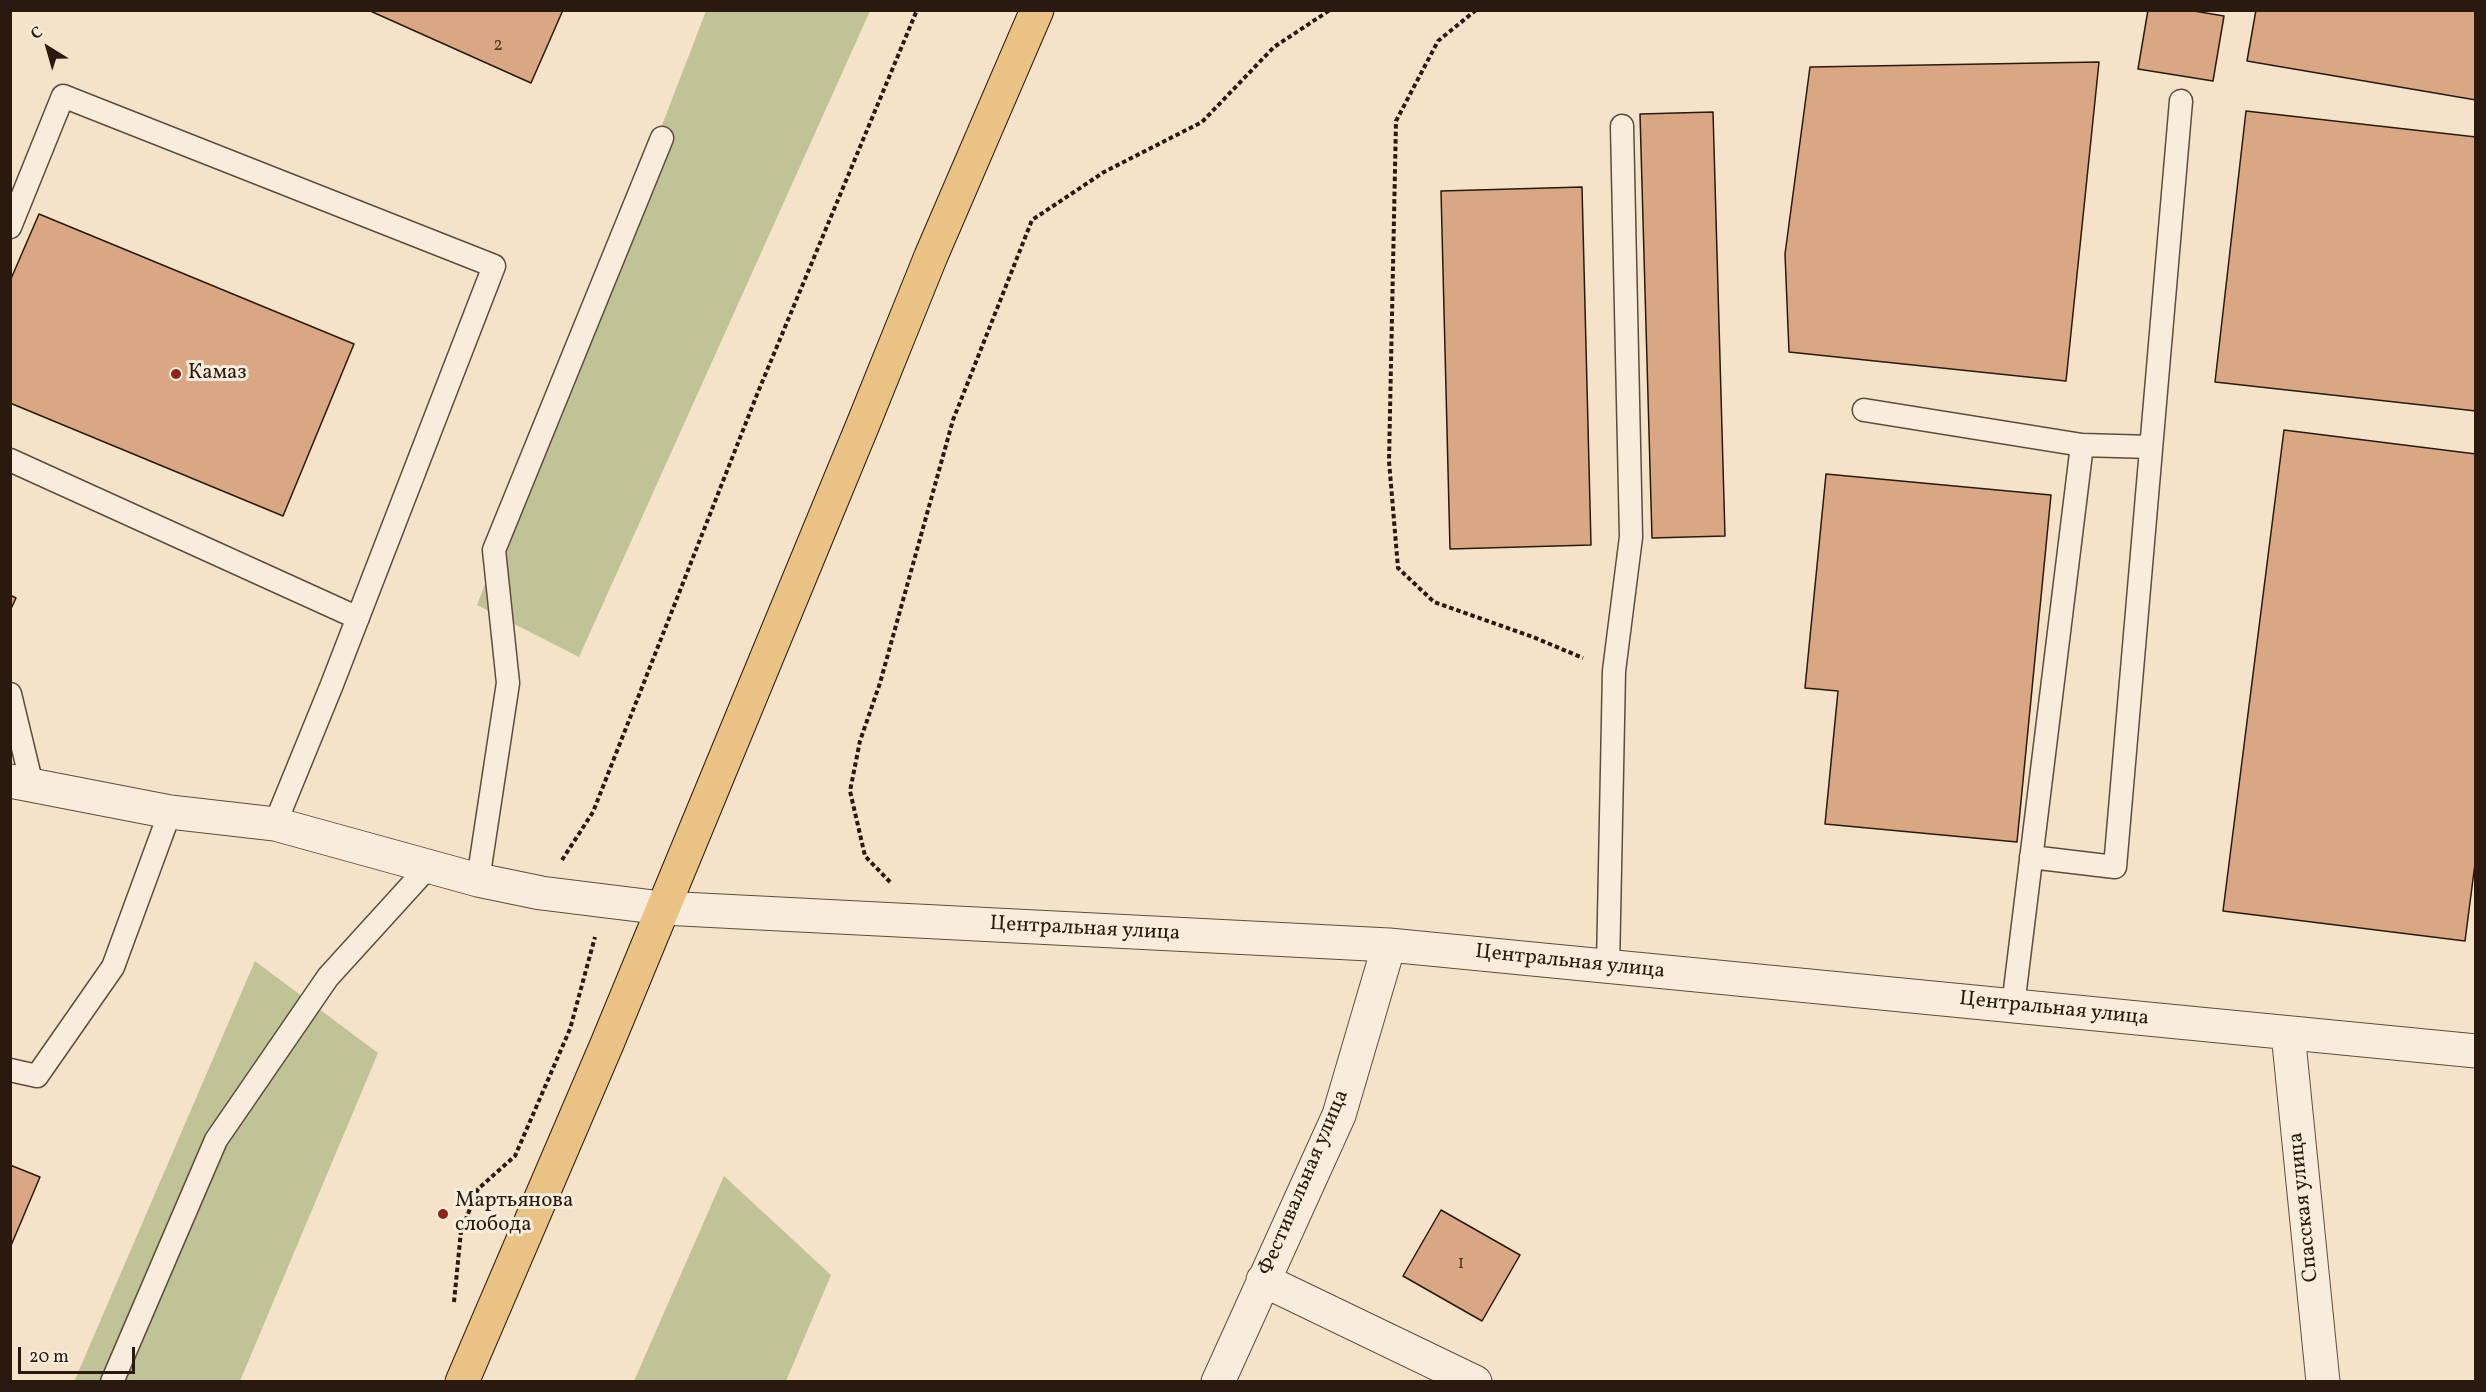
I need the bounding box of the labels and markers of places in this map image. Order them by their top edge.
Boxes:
place label: Камаз [188,361,247,387]
marker: Камаз [169,367,183,381]
place label: Мартьянова слобода [455,1189,573,1239]
marker: Мартьянова слобода [436,1207,450,1221]

